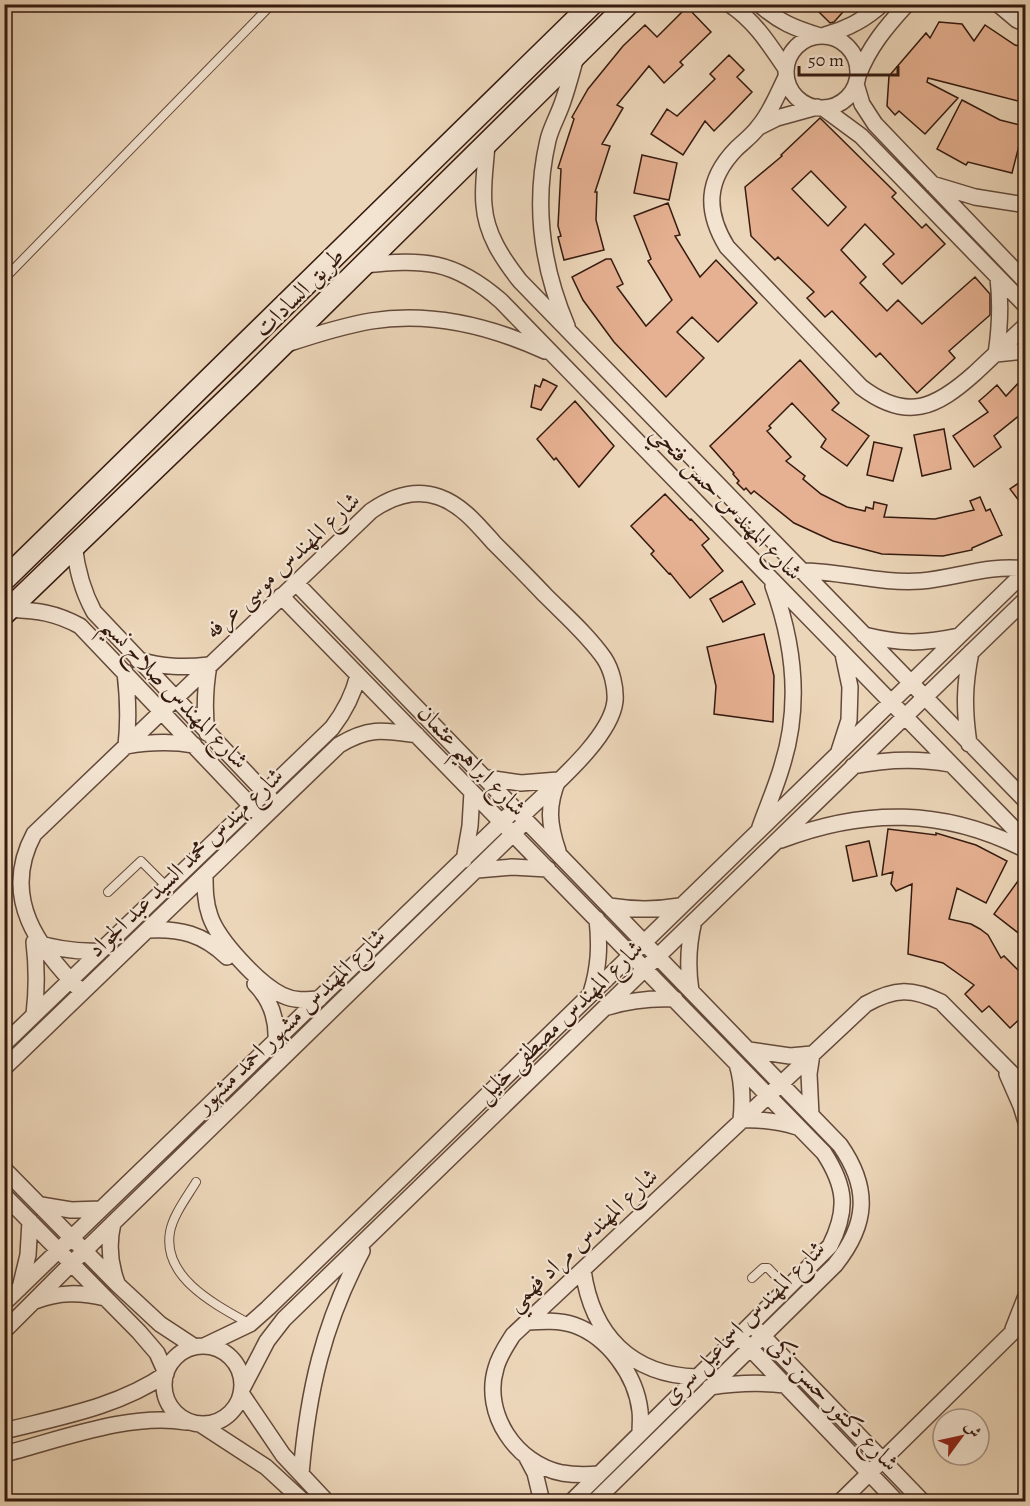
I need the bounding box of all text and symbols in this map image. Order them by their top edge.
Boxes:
scale bar [799,39,898,77]
text: 50 m [808,48,844,72]
street label: طريق السادات [247,240,351,344]
street label: شارع المهندس حسن فتحي [639,417,810,592]
street label: شارع المهندس موسى عرفه [197,484,370,649]
street label: شارع المهندس صلاح نسيم [88,610,256,781]
street label: شارع ابراهيم عثمان [404,697,534,829]
street label: شارع مهندس محمد السيد عبد الجواد [80,760,293,967]
street label: شارع المهندس مشهور احمد مشهور [186,920,395,1124]
street label: شارع المهندس مصطفى خليل [468,932,653,1113]
street label: شارع المهندس مراد فهمي [499,1160,670,1323]
street label: شارع المهندس اسماعيل سرى [654,1233,835,1414]
street label: شارع دكتور حسن ذكى [759,1330,906,1481]
north arrow [931,1407,991,1467]
text: ش [959,1417,986,1442]

